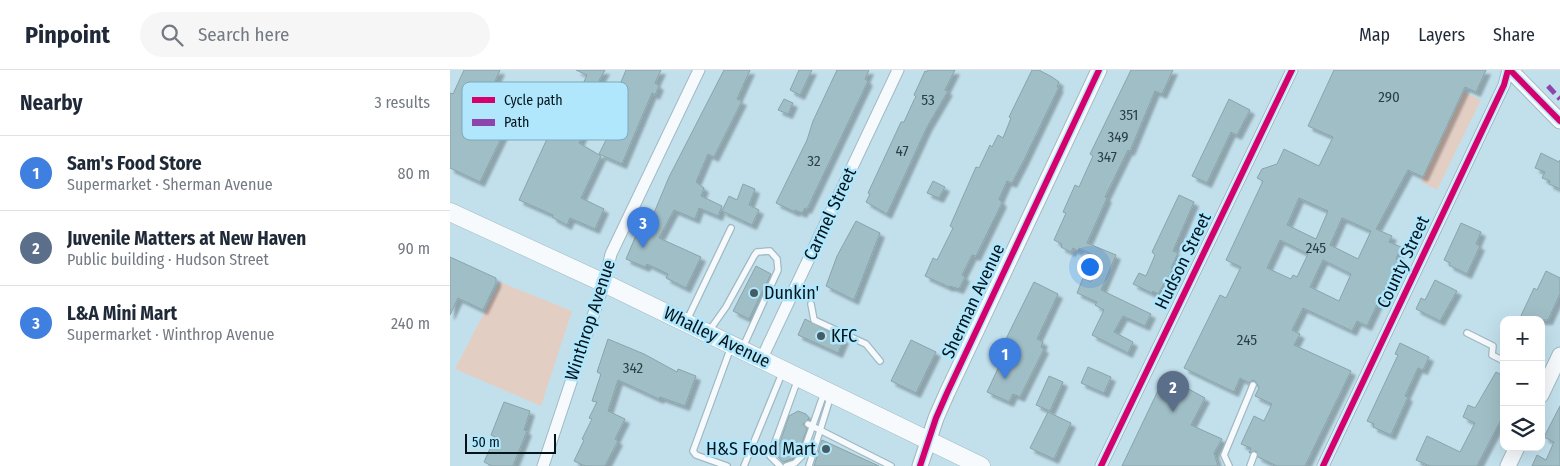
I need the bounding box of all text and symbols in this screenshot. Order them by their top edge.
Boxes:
search box [140,12,490,57]
text: Pinpoint [25,21,110,49]
icon: search [158,21,186,49]
text: Search here [198,23,289,46]
text: Map [1359,24,1390,46]
text: Layers [1418,24,1465,46]
text: Share [1493,24,1535,46]
legend [462,82,628,140]
house number: 290 [1378,88,1400,106]
text: Nearby [20,90,82,116]
house number: 53 [921,91,935,109]
text: Cycle path [504,92,563,109]
text: 3 results [374,93,430,112]
house number: 351 [1120,106,1138,124]
text: Path [504,114,529,131]
house number: 349 [1108,128,1128,146]
house number: 47 [895,142,909,160]
house number: 347 [1097,148,1117,166]
text: Sam's Food Store [67,152,202,175]
house number: 32 [807,152,821,170]
text: 1 [33,164,39,183]
text: 80 m [398,164,430,183]
street label: Carmel Street [799,164,861,264]
text: Supermarket · Sherman Avenue [67,175,273,194]
pin: 3 [627,207,659,248]
street label: Hudson Street [1150,209,1216,313]
street label: County Street [1372,212,1434,312]
text: Juvenile Matters at New Haven [67,227,306,250]
text: 2 [32,239,40,258]
text: 90 m [398,239,430,258]
house number: 245 [1306,239,1326,257]
street label: Sherman Avenue [937,240,1009,362]
text: Public building · Hudson Street [67,250,269,269]
your location [1077,254,1103,280]
street label: Winthrop Avenue [560,257,620,383]
place label: Dunkin' [764,282,819,304]
marker: Dunkin' [748,287,760,299]
text: L&A Mini Mart [67,302,177,325]
street label: Whalley Avenue [660,302,774,372]
text: 3 [32,314,40,333]
text: 240 m [391,314,430,333]
map controls [1500,316,1545,451]
button: + [1500,316,1545,361]
text: Supermarket · Winthrop Avenue [67,325,274,344]
place label: KFC [831,325,857,347]
marker: KFC [815,330,827,342]
house number: 245 [1237,331,1257,349]
pin: 1 [989,338,1021,379]
house number: 342 [623,359,644,377]
button: − [1500,361,1545,406]
pin: 2 [1157,371,1189,412]
button: layers [1500,406,1545,451]
scale bar [465,431,556,454]
text: 50 m [472,434,500,451]
place label: H&S Food Mart [706,438,816,460]
marker: H&S Food Mart [820,443,832,455]

